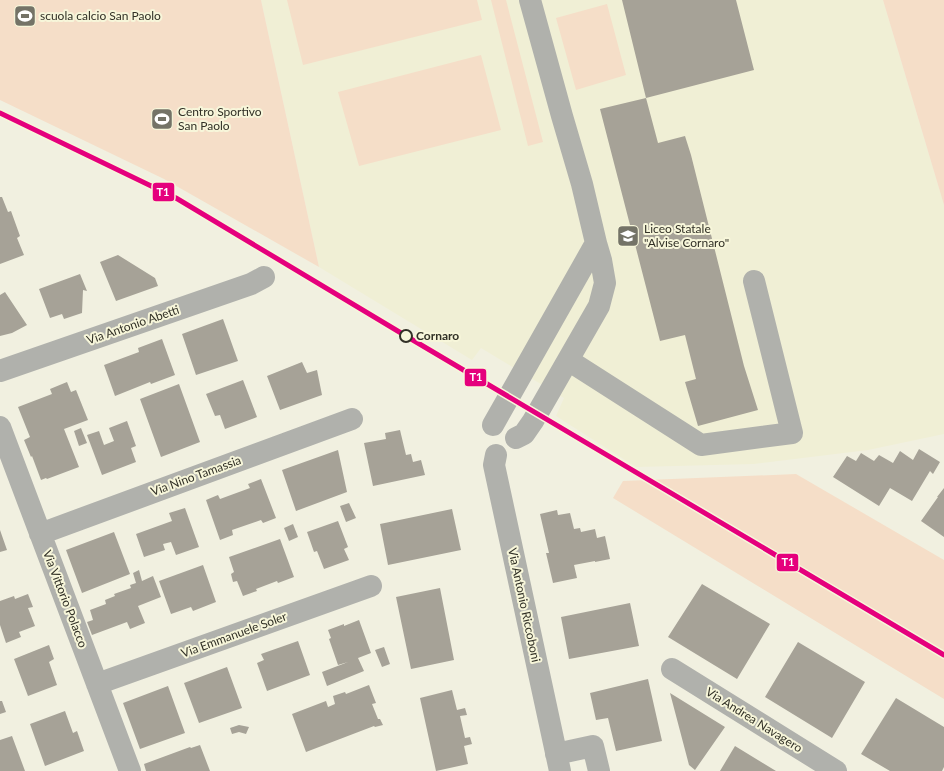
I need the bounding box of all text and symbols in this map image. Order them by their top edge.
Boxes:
sports icon: scuola calcio San Paolo [12,3,38,29]
place label: scuola calcio San Paolo [40,8,161,23]
place label: Centro Sportivo San Paolo [178,104,262,133]
sports icon: Centro Sportivo San Paolo [149,106,175,132]
line badge: T1 [152,182,175,202]
text: T1 [157,185,169,198]
place label: Liceo Statale "Alvise Cornaro" [644,221,729,250]
school or university icon: Liceo Statale "Alvise Cornaro" [615,223,641,249]
street label: Via Antonio Abetti [85,302,181,347]
place label: Cornaro [416,328,459,343]
marker: Cornaro [399,329,413,343]
line badge: T1 [464,368,487,387]
text: T1 [470,370,482,383]
street label: Via Nino Tamassia [149,452,243,499]
street label: Via Antonio Riccoboni [505,546,544,663]
street label: Via Vittorio Polacco [40,548,91,650]
line badge: T1 [776,553,799,572]
text: T1 [782,555,794,568]
street label: Via Emmanuele Soler [179,608,289,661]
street label: Via Andrea Navagero [703,684,805,755]

